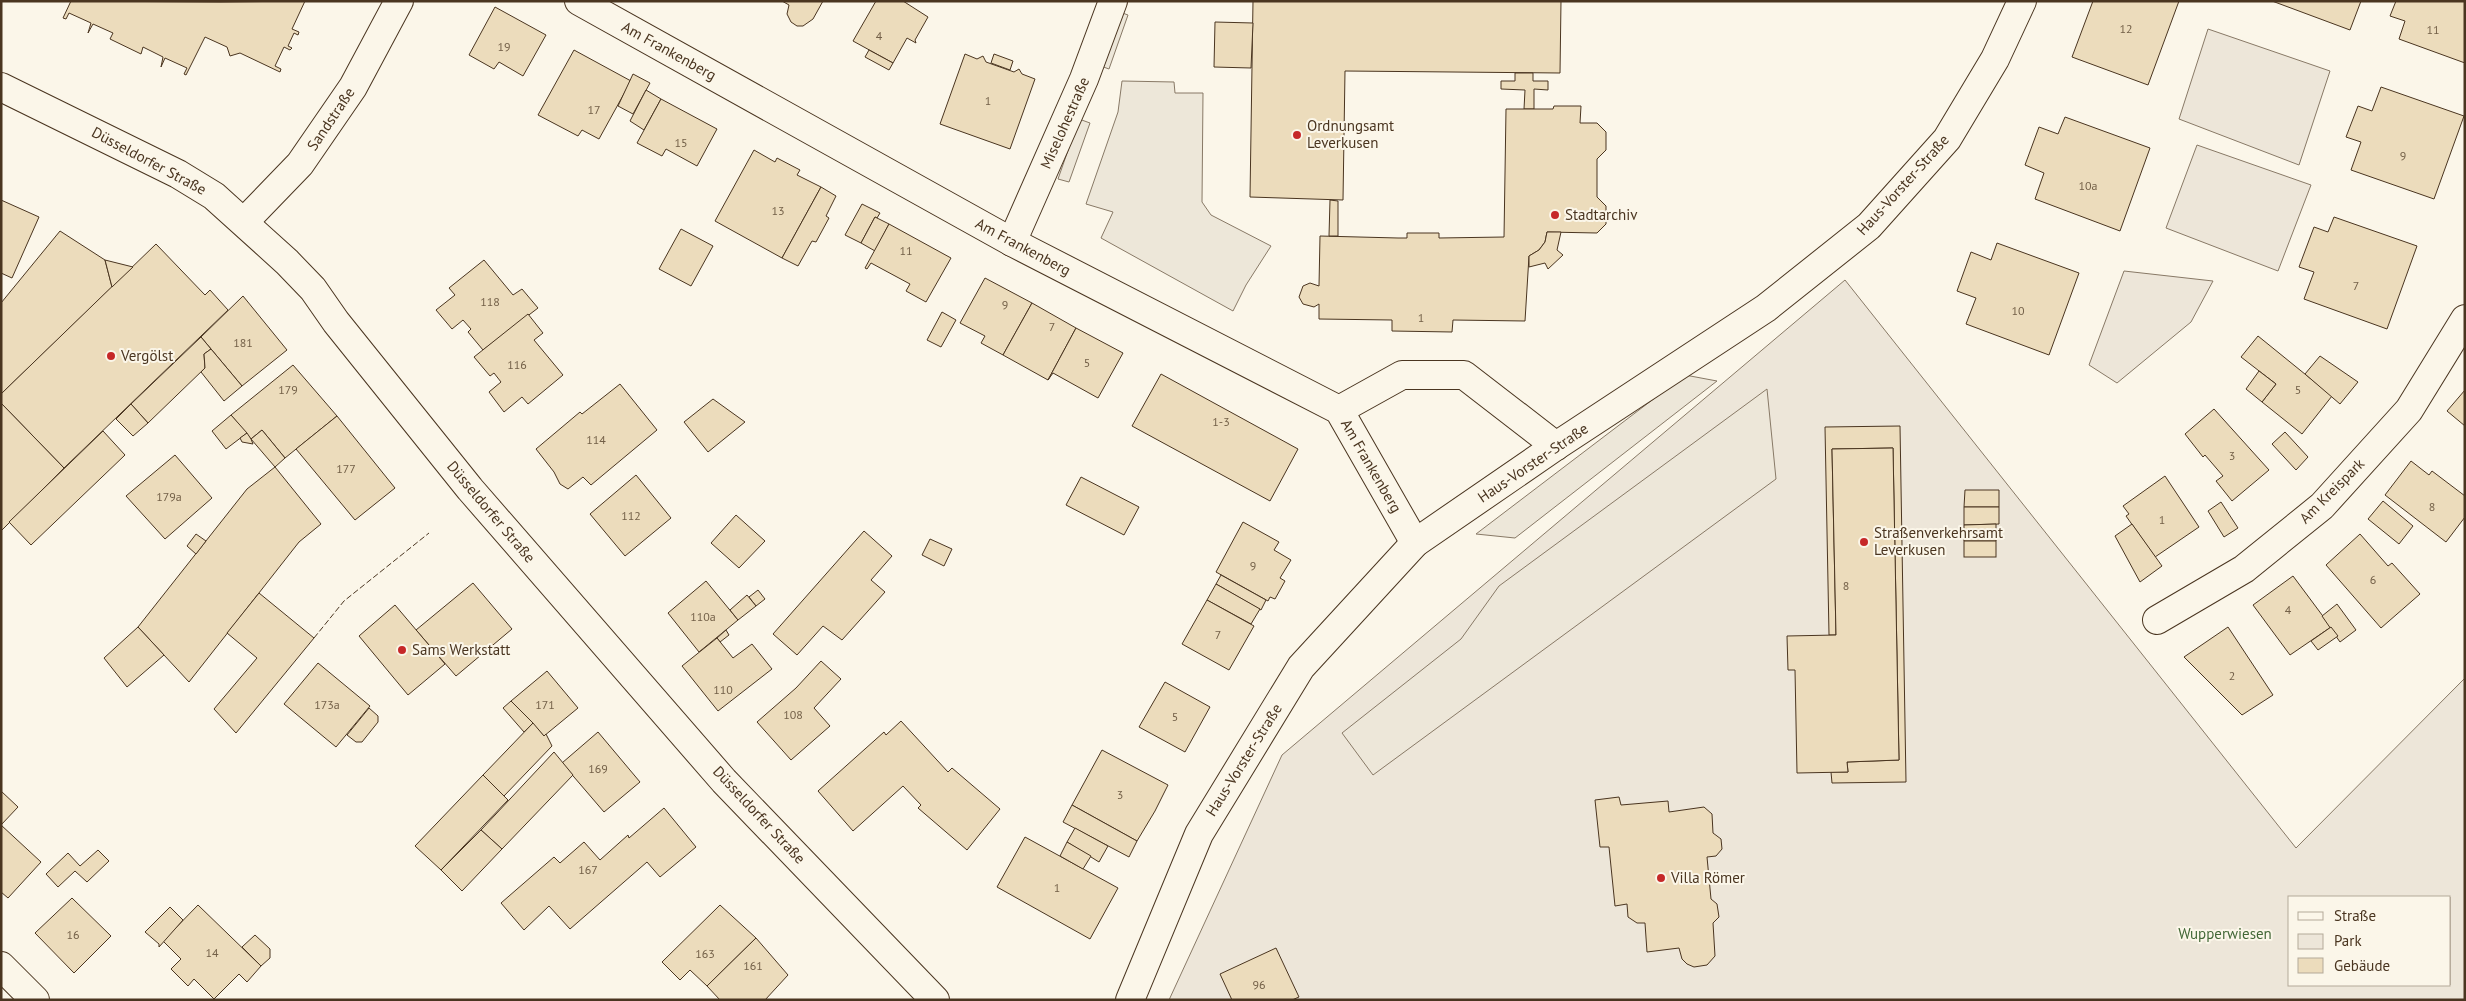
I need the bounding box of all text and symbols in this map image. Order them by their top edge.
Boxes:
street label: Am Frankenberg [619,17,720,84]
house number: 12 [2119,21,2133,36]
house number: 11 [2426,22,2440,37]
house number: 4 [876,28,883,43]
house number: 19 [497,39,511,54]
street label: Miselohestraße [1036,74,1093,172]
street label: Sandstraße [303,84,359,154]
house number: 1 [985,93,991,108]
house number: 17 [587,102,601,117]
place label: Ordnungsamt Leverkusen [1307,116,1394,152]
street label: Düsseldorfer Straße [89,122,210,199]
marker: Ordnungsamt Leverkusen [1291,129,1303,141]
street label: Haus-Vorster-Straße [1852,130,1953,239]
house number: 15 [674,135,688,150]
house number: 9 [2400,148,2406,163]
house number: 10a [2078,178,2098,193]
house number: 13 [771,203,785,218]
place label: Stadtarchiv [1565,205,1638,224]
marker: Stadtarchiv [1549,209,1561,221]
street label: Am Frankenberg [972,213,1074,280]
house number: 11 [899,243,913,258]
house number: 7 [2353,278,2359,293]
house number: 118 [480,294,500,309]
house number: 9 [1002,297,1008,312]
house number: 10 [2011,303,2025,318]
house number: 1 [1418,310,1424,325]
house number: 7 [1049,319,1055,334]
house number: 181 [233,335,253,350]
place label: Vergölst [120,346,173,365]
marker: Vergölst [105,350,117,362]
house number: 5 [1084,355,1090,370]
house number: 116 [507,357,527,372]
house number: 179 [278,382,298,397]
house number: 5 [2295,382,2301,397]
house number: 1-3 [1212,414,1230,429]
street label: Am Frankenberg [1337,415,1406,516]
street label: Haus-Vorster-Straße [1474,419,1592,507]
house number: 114 [586,432,606,447]
house number: 3 [2229,448,2235,463]
street label: Am Kreispark [2295,453,2369,527]
street label: Düsseldorfer Straße [443,457,540,566]
house number: 177 [336,461,356,476]
house number: 179a [156,489,182,504]
house number: 8 [2429,499,2435,514]
house number: 112 [621,508,641,523]
house number: 1 [2159,512,2165,527]
place label: Straßenverkehrsamt Leverkusen [1874,523,2003,559]
marker: Straßenverkehrsamt Leverkusen [1858,536,1870,548]
house number: 9 [1250,558,1256,573]
house number: 6 [2370,572,2376,587]
house number: 8 [1843,578,1849,593]
house number: 4 [2285,602,2292,617]
house number: 110a [690,609,716,624]
house number: 7 [1215,627,1221,642]
place label: Sams Werkstatt [412,640,510,659]
marker: Sams Werkstatt [396,644,408,656]
house number: 2 [2229,668,2235,683]
house number: 110 [713,682,733,697]
house number: 173a [314,697,340,712]
house number: 171 [535,697,555,712]
street label: Haus-Vorster-Straße [1201,700,1286,820]
house number: 108 [783,707,803,722]
house number: 5 [1172,709,1178,724]
house number: 169 [588,761,608,776]
street label: Düsseldorfer Straße [709,762,810,868]
house number: 3 [1117,787,1123,802]
house number: 167 [578,862,598,877]
place label: Villa Römer [1670,868,1745,887]
marker: Villa Römer [1655,872,1667,884]
house number: 1 [1054,880,1060,895]
legend [2288,896,2451,986]
text: Straße [2334,906,2376,925]
park label: Wupperwiesen [2178,924,2272,943]
house number: 16 [66,927,80,942]
text: Park [2334,931,2362,950]
house number: 14 [205,945,219,960]
house number: 163 [695,946,715,961]
text: Gebäude [2334,956,2390,975]
house number: 161 [743,958,763,973]
house number: 96 [1252,977,1266,992]

